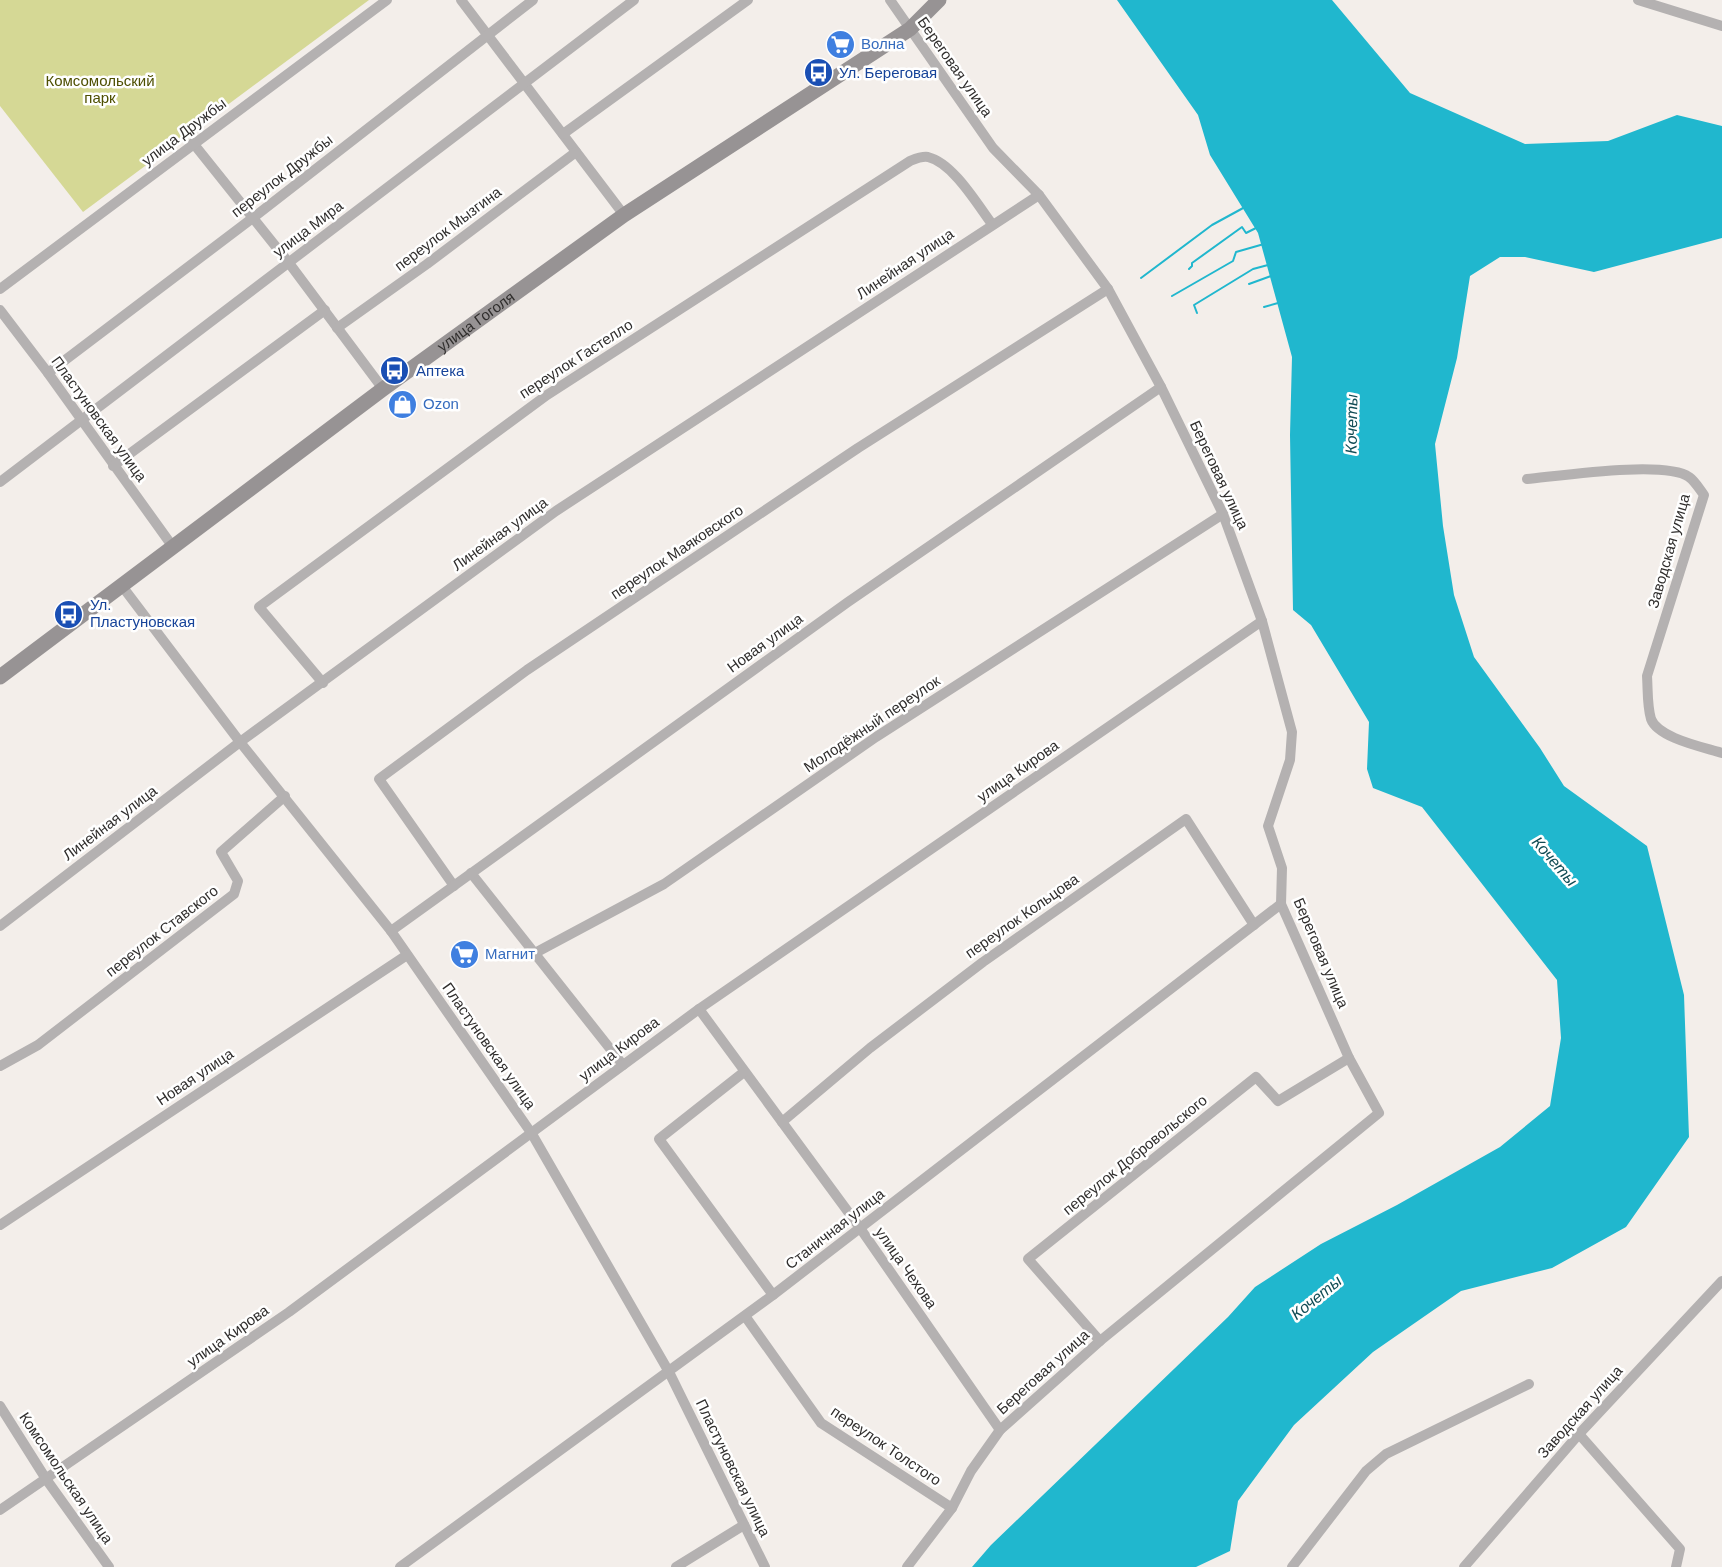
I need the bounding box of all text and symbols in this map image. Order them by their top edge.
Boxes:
street label: Береговая улица [915,13,997,120]
supermarket icon: Волна [824,28,856,60]
place label: Волна [861,35,905,52]
bus stop icon: Ул. Береговая [802,57,834,89]
place label: Ул. Береговая [839,64,937,81]
park label: Комсомольский парк [45,72,155,106]
street label: улица Дружбы [138,94,229,169]
street label: переулок Дружбы [228,131,336,220]
street label: переулок Мызгина [391,183,505,274]
street label: улица Мира [269,196,346,260]
street label: Линейная улица [853,224,957,302]
street label: улица Гоголя [434,288,518,355]
street label: переулок Гастелло [516,316,636,402]
street label: Пластуновская улица [48,353,151,485]
bus stop icon: Аптека [379,355,411,387]
place label: Аптека [416,362,465,379]
shop icon: Ozon [386,388,418,420]
water label: Кочеты [1342,394,1361,454]
place label: Ozon [423,395,459,412]
street label: Береговая улица [1187,418,1252,532]
street label: Заводская улица [1644,491,1693,610]
street label: Линейная улица [449,493,551,574]
street label: переулок Маяковского [607,501,746,602]
place label: Ул. Пластуновская [90,596,195,630]
bus stop icon: Ул. Пластуновская [53,598,85,630]
street label: Новая улица [724,609,806,676]
street label: Молодёжный переулок [801,671,943,775]
street label: улица Кирова [974,736,1062,805]
street label: Линейная улица [59,781,161,864]
water label: Кочеты [1529,833,1581,890]
street label: переулок Кольцова [962,870,1082,961]
street label: переулок Ставского [102,881,221,980]
street label: Береговая улица [1291,895,1353,1011]
supermarket icon: Магнит [448,938,480,970]
place label: Магнит [485,945,535,962]
street label: Пластуновская улица [439,979,540,1113]
street label: улица Кирова [576,1013,662,1084]
street label: Новая улица [153,1044,237,1108]
street label: переулок Добровольского [1059,1091,1210,1218]
street label: Станичная улица [782,1184,888,1272]
street label: улица Чехова [872,1224,941,1312]
water label: Кочеты [1288,1272,1345,1323]
street label: улица Кирова [184,1301,272,1370]
street label: Береговая улица [993,1325,1093,1417]
street label: Заводская улица [1534,1362,1626,1461]
street label: Пластуновская улица [693,1396,774,1540]
street label: переулок Толстого [828,1402,944,1489]
street label: Комсомольская улица [16,1409,117,1547]

